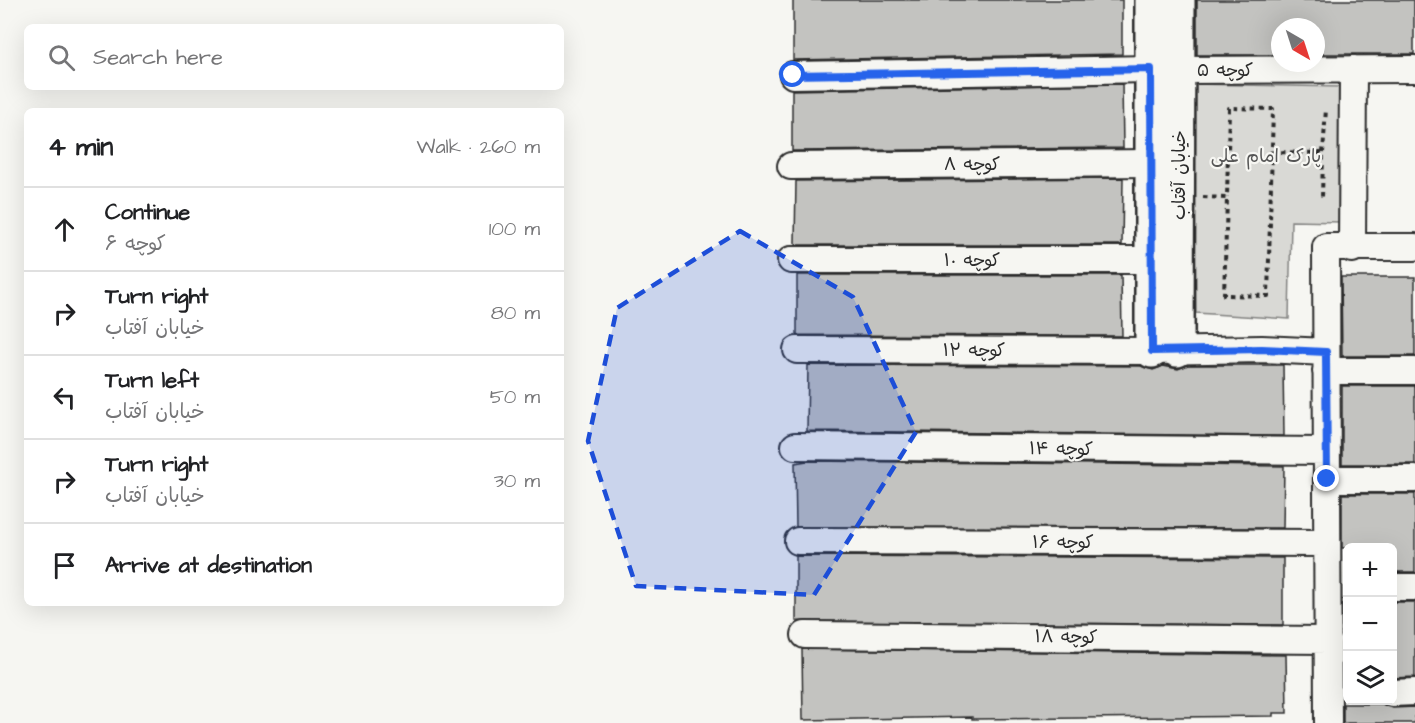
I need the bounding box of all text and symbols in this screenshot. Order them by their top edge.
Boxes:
north arrow [1271,18,1325,72]
search box [24,24,564,90]
icon: search [45,41,78,74]
text: Search here [93,42,223,73]
street label: کوچه ۵ [1197,58,1253,83]
route start [779,61,805,87]
text: 4 min [48,129,113,165]
street label: خیابان آفتاب [1167,130,1192,220]
text: Walk · 260 m [417,133,540,161]
park label: پارک امام علی [1211,144,1321,170]
street label: کوچه ۸ [944,152,1001,177]
text: Continue [105,197,190,228]
icon: ahead [48,213,81,246]
text: 100 m [489,215,540,243]
text: کوچه ۶ [105,230,166,258]
street label: کوچه ۱۰ [944,248,1000,273]
text: Turn right [105,281,208,312]
icon: right [48,297,81,330]
text: 80 m [491,299,540,327]
text: خیابان آفتاب [105,314,205,342]
street label: کوچه ۱۲ [943,338,1006,363]
text: Turn left [105,365,199,396]
icon: left [48,381,81,414]
text: 50 m [490,383,540,411]
text: خیابان آفتاب [105,398,205,426]
street label: کوچه ۱۴ [1029,436,1093,462]
text: Turn right [105,449,208,480]
icon: right [48,465,81,498]
route end [1313,465,1339,491]
text: 30 m [494,467,540,495]
text: خیابان آفتاب [105,482,205,510]
street label: کوچه ۱۶ [1032,530,1094,555]
map controls [1343,543,1397,705]
button: + [1343,543,1397,597]
icon: arrive [48,549,81,582]
text: Arrive at destination [105,550,312,581]
button: − [1343,597,1397,651]
street label: کوچه ۱۸ [1034,624,1098,650]
button: layers [1343,651,1397,705]

